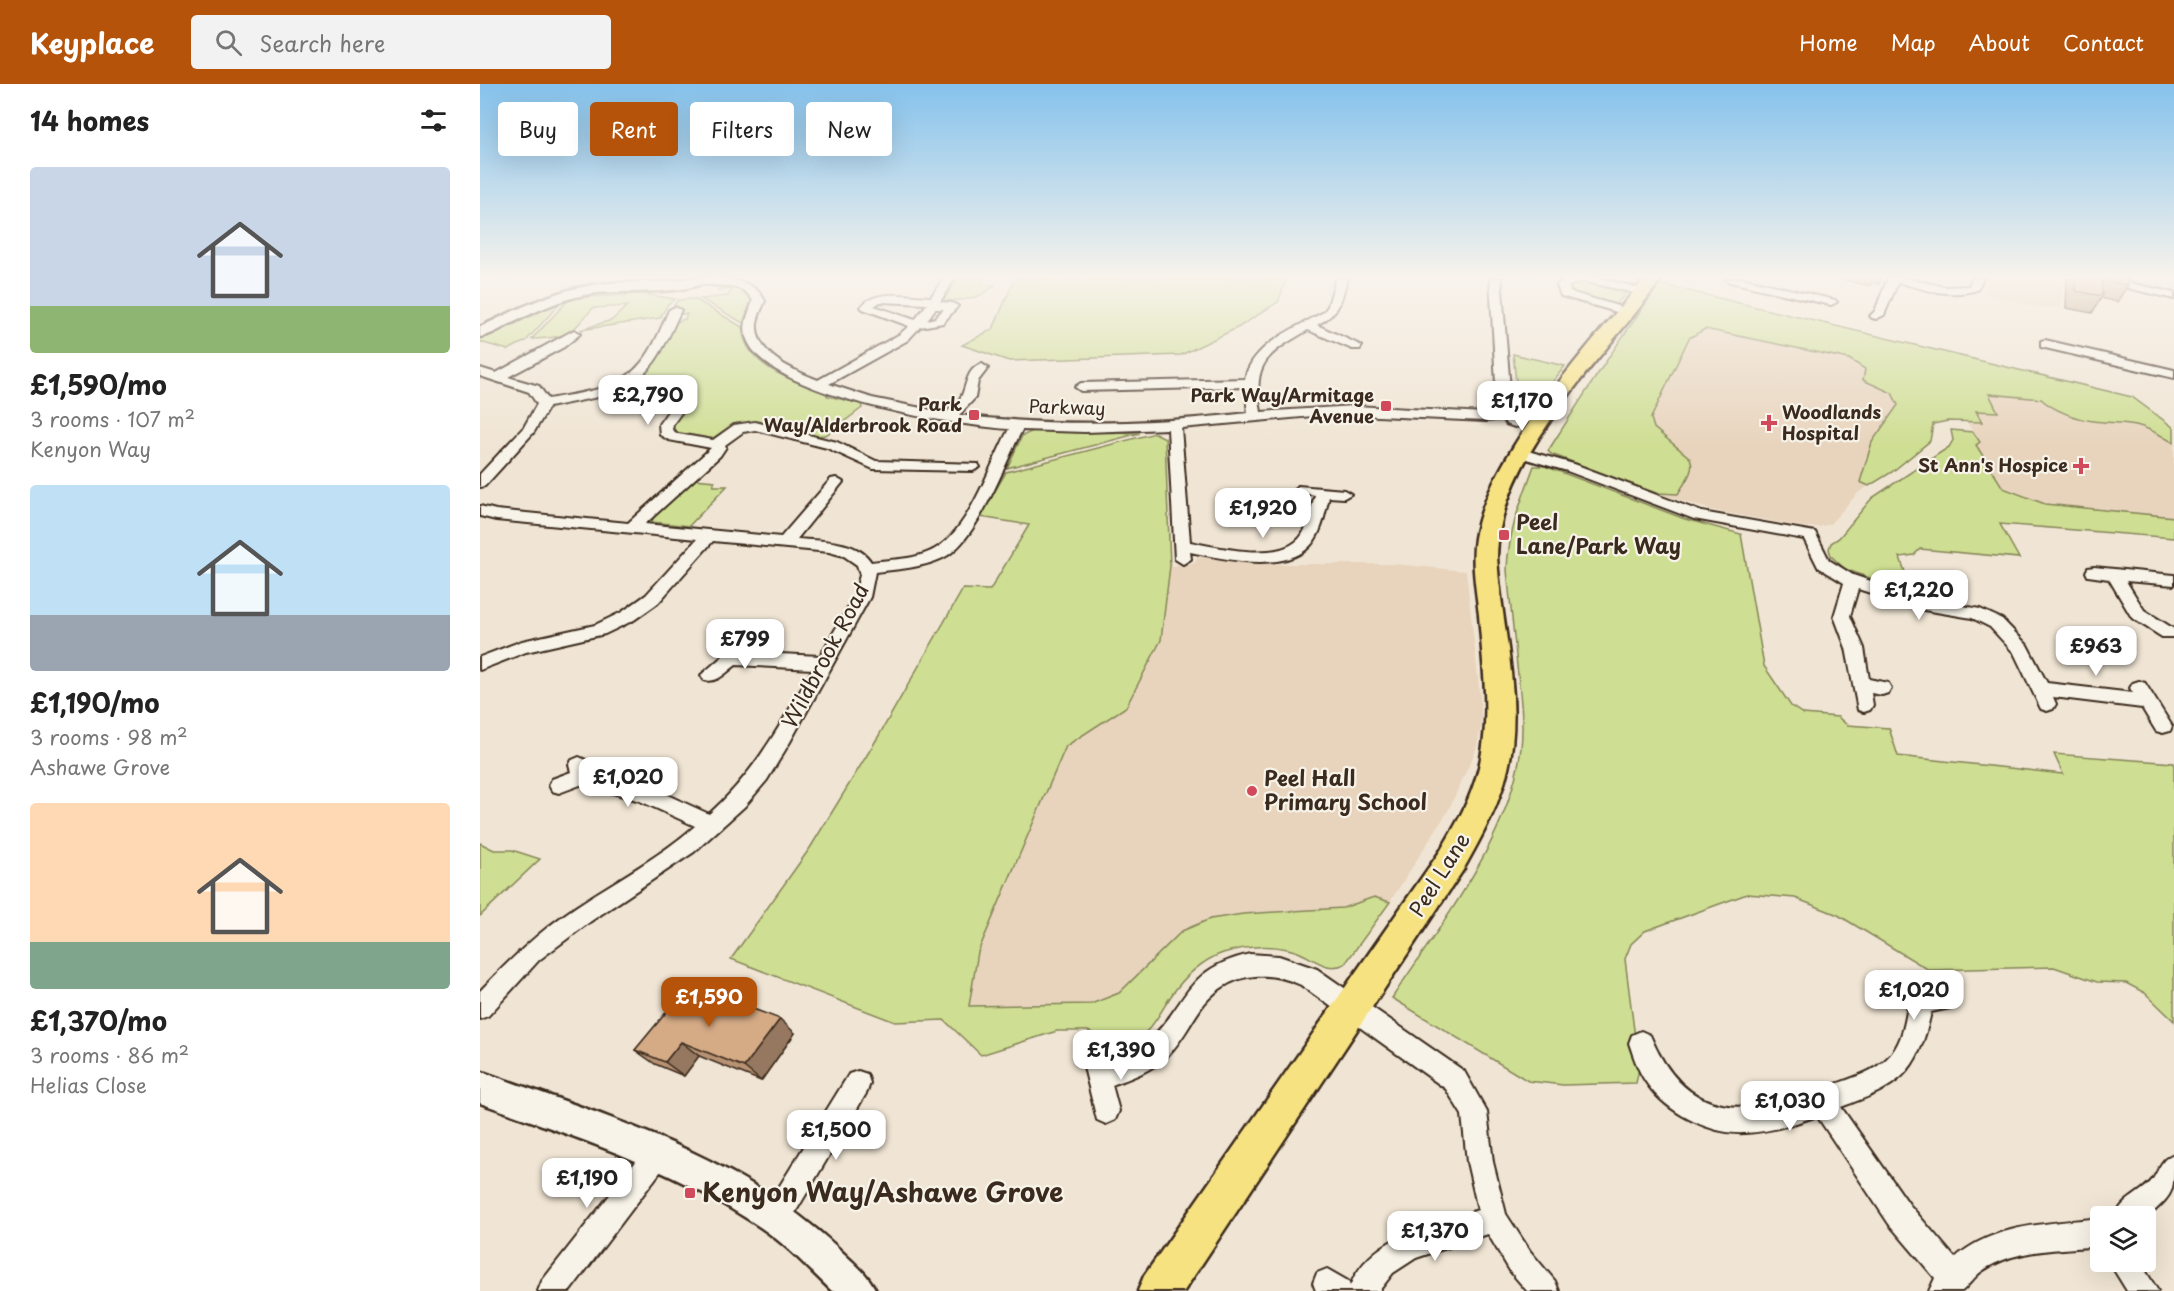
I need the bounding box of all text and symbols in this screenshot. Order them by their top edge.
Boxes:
search box [191,15,611,69]
text: Keyplace [30,21,155,64]
icon: search [212,26,245,59]
text: Search here [260,26,385,59]
text: Home [1799,26,1858,58]
text: Map [1891,26,1936,58]
text: About [1969,26,2030,58]
text: Contact [2063,26,2144,58]
text: 14 homes [30,101,149,140]
chip: Buy [498,102,578,156]
chip: Rent [590,102,678,156]
chip: Filters [690,102,794,156]
chip: New [806,102,892,156]
icon: filters [417,104,450,137]
icon: home [186,206,294,314]
text: £1,590/mo [30,365,167,404]
pin: £2,790 [599,375,697,426]
text: £2,790 [612,379,684,409]
place label: Park Way/Armitage Avenue [1190,381,1374,429]
pin: £1,170 [1473,381,1571,432]
text: £1,170 [1491,385,1553,415]
place label: Park Way/Alderbrook Road [764,390,962,438]
street label: Parkway [1028,392,1106,421]
place label: Woodlands Hospital [1782,398,1881,446]
marker: Park Way/Armitage Avenue [1379,399,1393,413]
text: 3 rooms · 107 m² [30,404,195,434]
marker: Park Way/Alderbrook Road [967,408,981,422]
marker: Woodlands Hospital [1760,414,1778,432]
text: Kenyon Way [30,434,151,464]
place label: St Ann's Hospice [1918,451,2068,478]
marker: St Ann's Hospice [2072,457,2090,475]
pin: £1,920 [1214,488,1312,539]
text: £1,920 [1229,492,1297,522]
place label: Peel Lane/Park Way [1516,505,1681,561]
icon: home [186,524,294,632]
marker: Peel Lane/Park Way [1497,528,1511,542]
pin: £1,220 [1870,570,1968,621]
text: £1,220 [1884,574,1954,604]
street label: Wildbrook Road [773,577,876,733]
pin: £799 [709,619,781,670]
text: £799 [720,623,770,653]
pin: £963 [2060,626,2132,677]
text: £963 [2070,630,2122,660]
text: £1,190/mo [30,683,160,722]
text: 3 rooms · 98 m² [30,722,188,752]
text: Ashawe Grove [30,752,170,782]
pin: £1,020 [579,757,677,808]
text: £1,020 [593,761,663,791]
place label: Peel Hall Primary School [1264,761,1427,817]
marker: Peel Hall Primary School [1245,784,1259,798]
street label: Peel Lane [1400,826,1477,922]
icon: home [186,842,294,950]
pin: £1,020 [1865,970,1963,1021]
text: £1,020 [1879,974,1949,1004]
pin: £1,590 [660,977,758,1028]
text: £1,590 [675,981,743,1011]
text: £1,370/mo [30,1001,167,1040]
pin: £1,390 [1072,1030,1170,1081]
text: £1,390 [1087,1034,1155,1064]
text: 3 rooms · 86 m² [30,1040,189,1070]
text: Helias Close [30,1070,147,1100]
pin: £1,030 [1741,1081,1839,1132]
text: £1,030 [1755,1085,1825,1115]
pin: £1,500 [787,1110,885,1161]
text: £1,500 [801,1114,871,1144]
pin: £1,190 [538,1158,636,1209]
text: £1,190 [556,1162,618,1192]
place label: Kenyon Way/Ashawe Grove [702,1172,1063,1211]
marker: Kenyon Way/Ashawe Grove [683,1186,697,1200]
map controls [2090,1206,2156,1272]
button: layers [2090,1206,2156,1272]
pin: £1,370 [1386,1211,1484,1262]
text: £1,370 [1401,1215,1469,1245]

